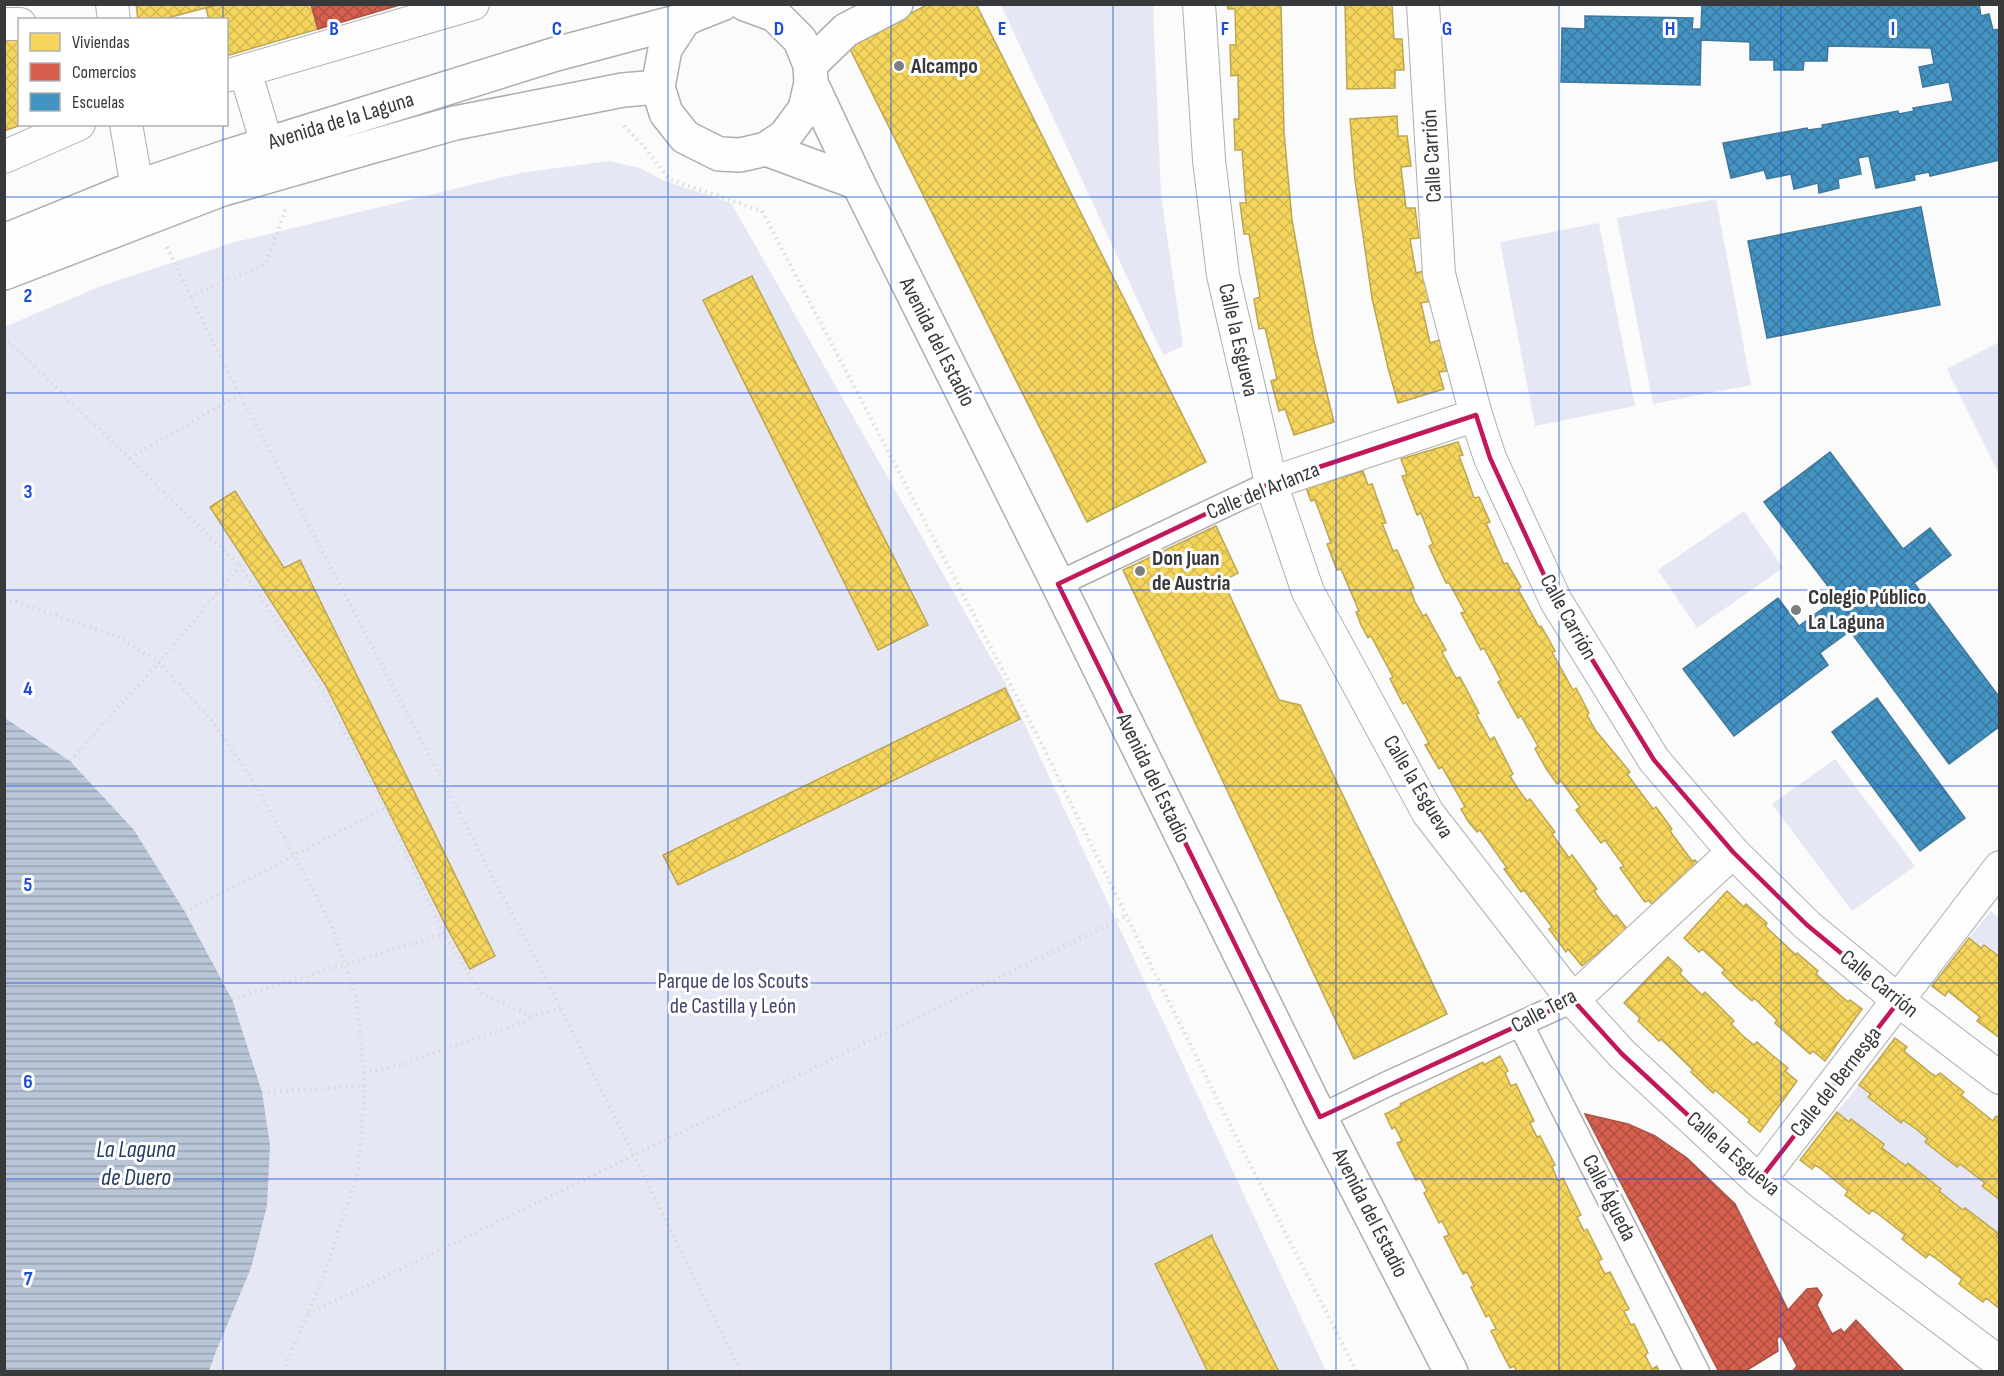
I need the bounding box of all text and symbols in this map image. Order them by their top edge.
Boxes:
text: B [329,17,339,41]
text: C [552,17,562,41]
text: D [774,17,784,41]
text: E [998,17,1006,41]
text: F [1221,17,1229,41]
text: G [1442,17,1452,41]
text: H [1665,17,1675,41]
text: I [1891,17,1895,41]
legend [18,18,228,126]
text: Viviendas [72,32,130,53]
place label: Alcampo [910,53,978,80]
marker: Alcampo [892,59,906,73]
text: Comercios [72,62,136,83]
street label: Avenida de la Laguna [264,86,417,156]
text: Escuelas [72,92,125,113]
street label: Calle Carrión [1416,109,1448,203]
street label: Avenida del Estadio [893,272,981,411]
street label: Calle la Esgueva [1212,281,1264,399]
text: 2 [24,284,32,308]
street label: Calle del Arlanza [1203,456,1323,526]
text: 3 [24,480,33,504]
place label: Don Juan de Austria [1152,545,1230,597]
marker: Don Juan de Austria [1133,564,1147,578]
street label: Calle Carrión [1534,570,1602,664]
place label: Colegio Público La Laguna [1808,584,1927,636]
marker: Colegio Público La Laguna [1789,603,1803,617]
text: 4 [23,677,33,701]
street label: Avenida del Estadio [1110,708,1196,847]
street label: Calle la Esgueva [1377,731,1459,843]
text: 5 [24,873,33,897]
street label: Calle Carrión [1834,944,1924,1024]
park label: Parque de los Scouts de Castilla y León [657,968,809,1020]
street label: Calle Tera [1507,983,1581,1039]
street label: Calle del Bernesga [1784,1021,1888,1143]
text: 6 [23,1070,33,1094]
street label: Calle la Esgueva [1681,1106,1785,1202]
water label: La Laguna de Duero [96,1135,176,1192]
street label: Avenida del Estadio [1326,1143,1414,1282]
street label: Calle Águeda [1576,1150,1642,1246]
text: 7 [24,1267,33,1291]

